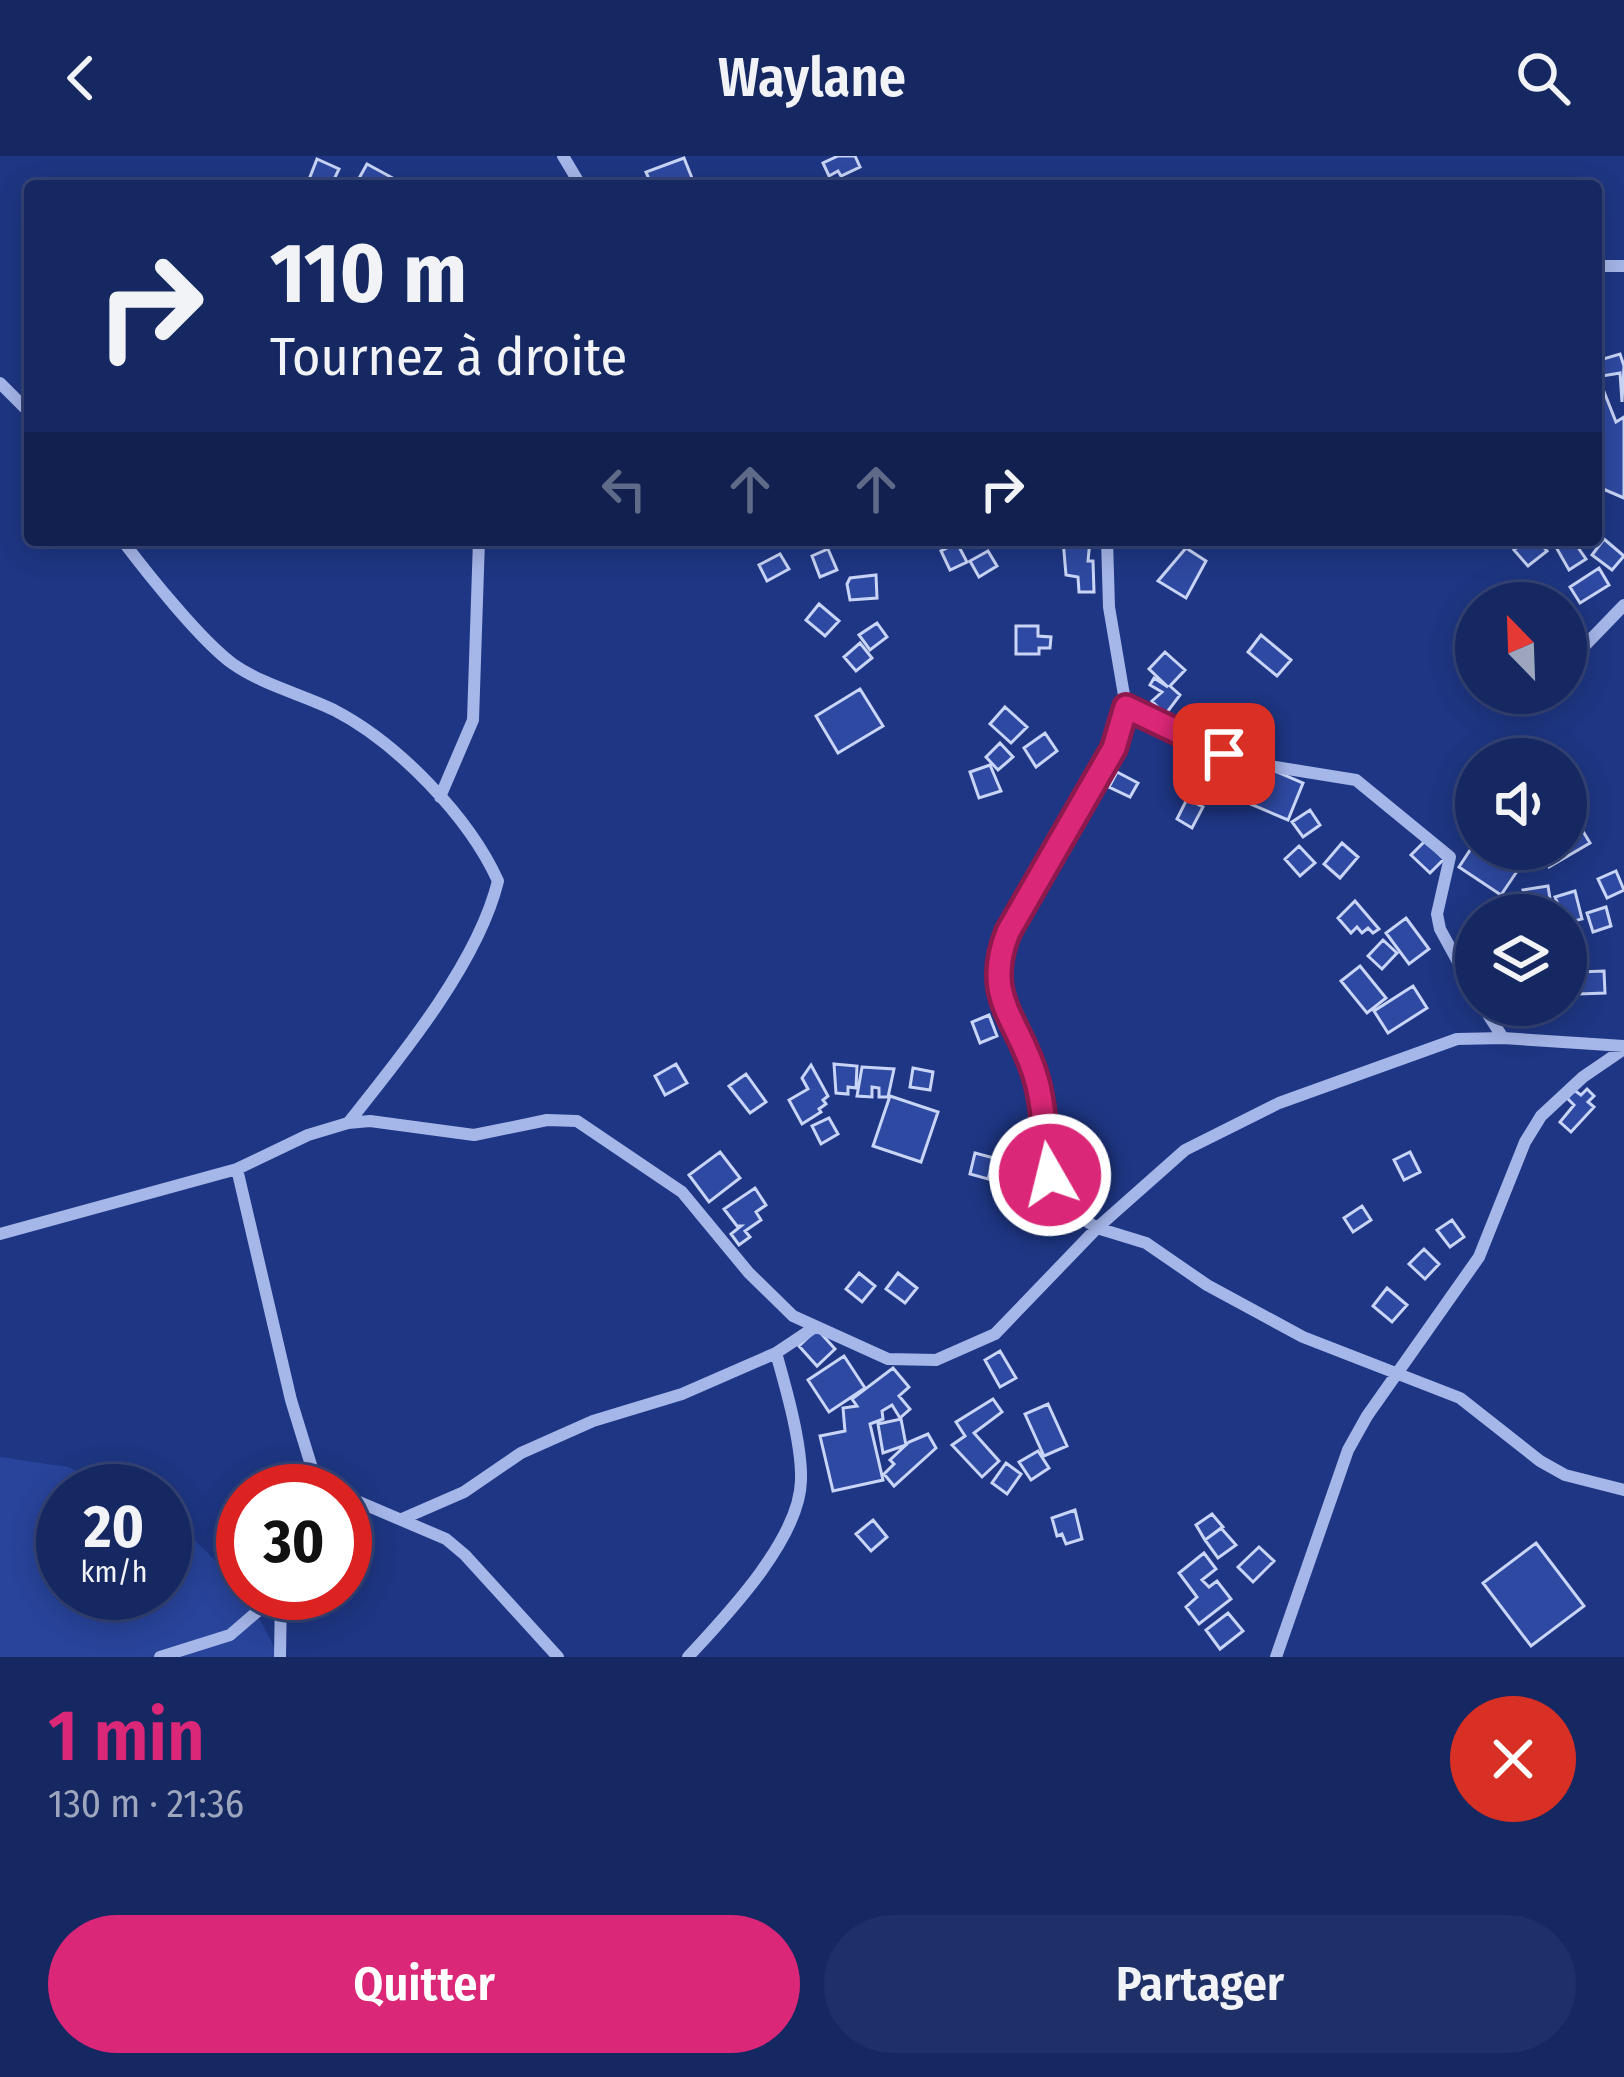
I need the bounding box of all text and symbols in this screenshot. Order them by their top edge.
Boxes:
icon: back [48,45,114,111]
icon: search [1510,45,1576,111]
text: Waylane [718,46,906,110]
text: 110 m [270,223,467,324]
icon: right [72,228,228,384]
text: Tournez à droite [270,325,627,389]
icon: left [591,456,657,522]
icon: ahead [717,456,783,522]
icon: ahead [843,456,909,522]
icon: right [969,456,1035,522]
north arrow [1455,582,1587,714]
map controls [1455,582,1587,1026]
pin [1173,703,1275,805]
icon: arrive [1191,721,1257,787]
button: sound [1455,738,1587,870]
button: layers [1455,894,1587,1026]
position arrow [987,1112,1113,1238]
speed limit sign: 30 [216,1464,372,1620]
text: 20 [84,1491,144,1563]
text: km/h [81,1554,147,1590]
text: 1 min [48,1693,205,1779]
button: close [1450,1696,1576,1822]
text: 130 m · 21:36 [48,1781,244,1827]
button: Quitter [48,1915,800,2053]
button: Partager [824,1915,1576,2053]

